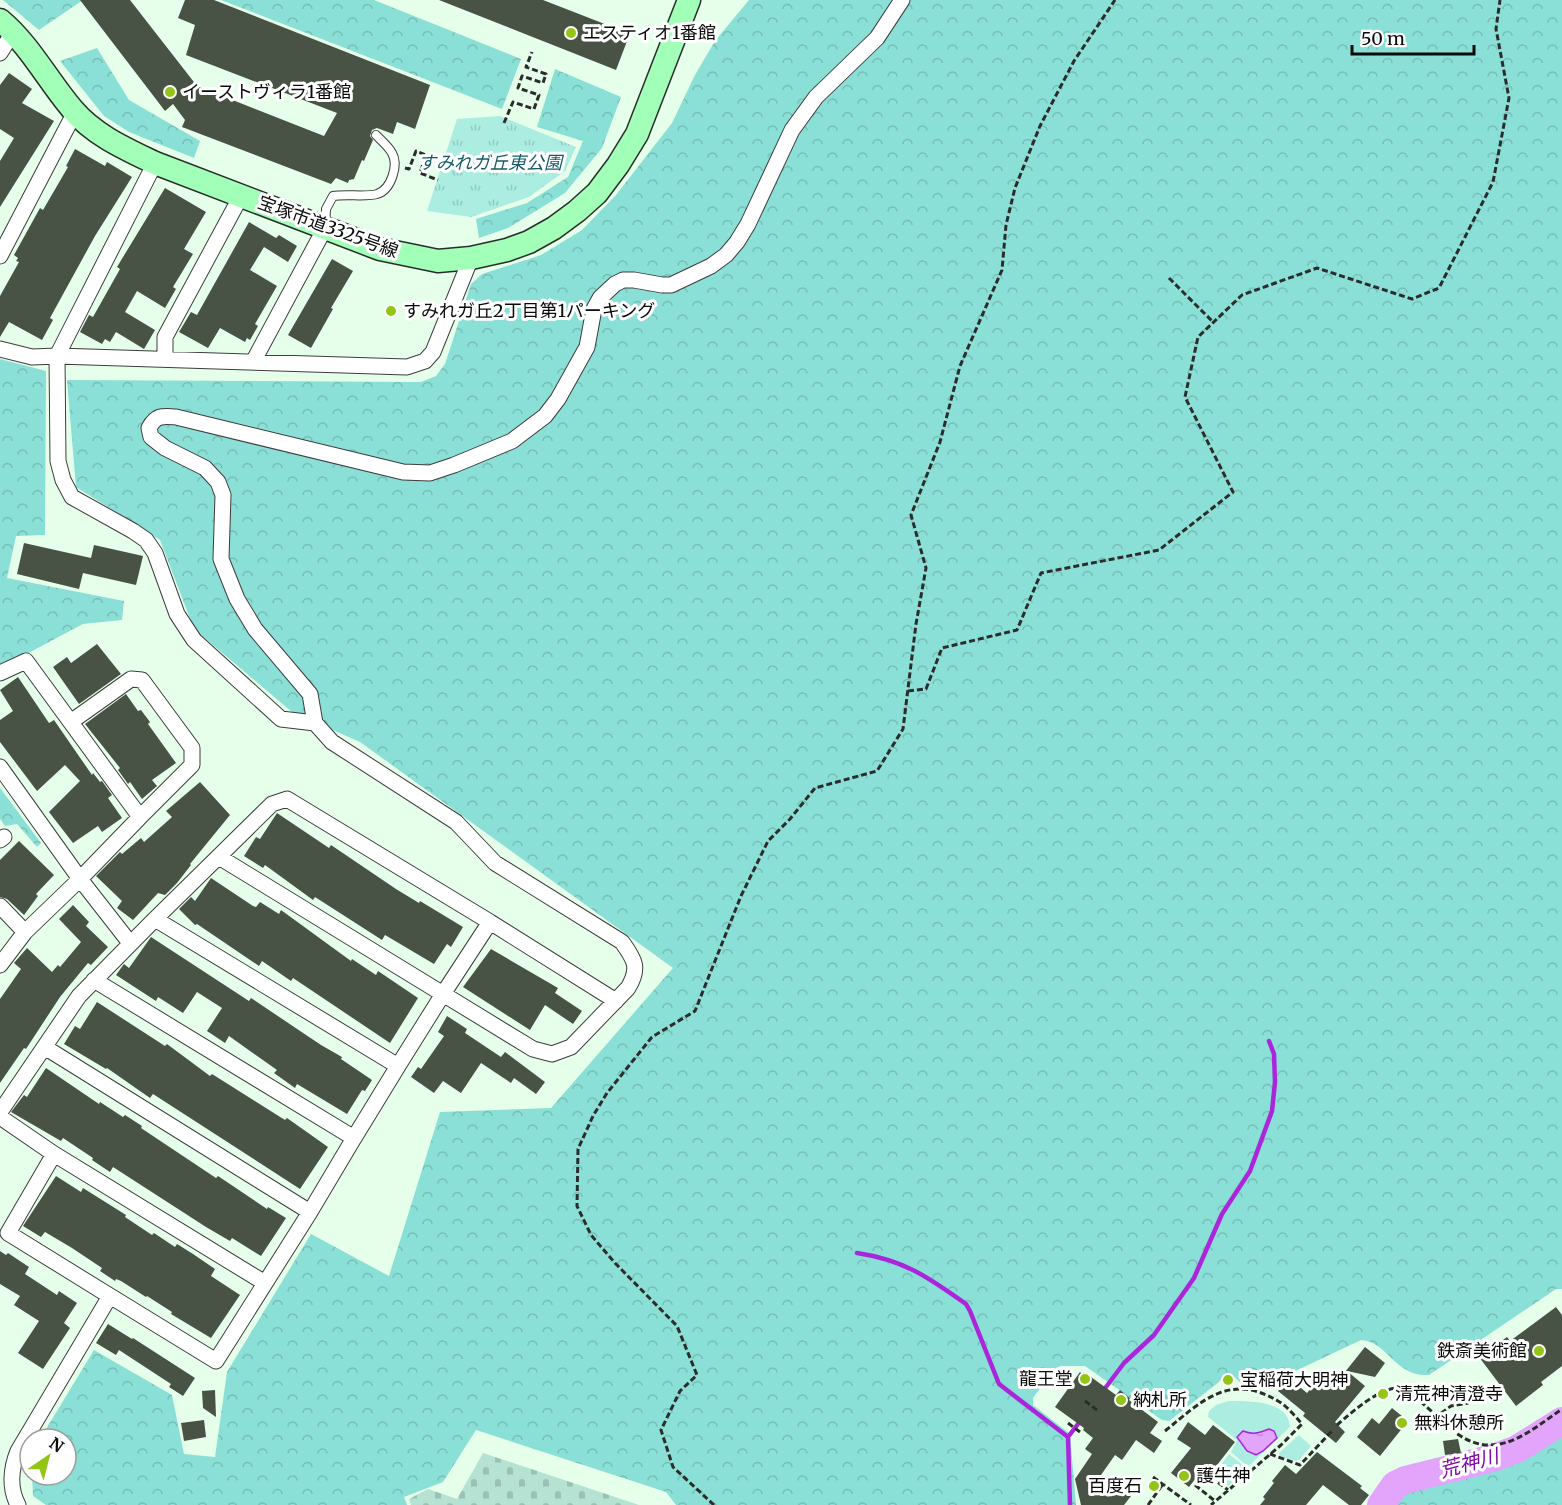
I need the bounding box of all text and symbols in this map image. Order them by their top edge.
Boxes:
scale bar [1352,18,1474,56]
place label: エスティオ1番館 [583,21,716,44]
marker: エスティオ1番館 [564,26,578,40]
text: 50 m [1361,27,1405,50]
place label: イーストヴィラ1番館 [182,80,351,103]
marker: イーストヴィラ1番館 [163,85,177,99]
park label: すみれガ丘東公園 [418,151,565,174]
street label: 宝塚市道3325号線 [255,190,402,263]
place label: すみれガ丘2丁目第1パーキング [403,299,655,322]
marker: すみれガ丘2丁目第1パーキング [384,304,398,318]
place label: 鉄斎美術館 [1437,1339,1527,1362]
marker: 鉄斎美術館 [1532,1344,1546,1358]
place label: 龍王堂 [1019,1367,1073,1390]
place label: 宝稲荷大明神 [1240,1368,1348,1391]
marker: 龍王堂 [1078,1372,1092,1386]
marker: 宝稲荷大明神 [1221,1373,1235,1387]
place label: 清荒神清澄寺 [1395,1382,1503,1405]
marker: 清荒神清澄寺 [1376,1387,1390,1401]
place label: 納札所 [1133,1388,1187,1411]
marker: 納札所 [1114,1393,1128,1407]
place label: 無料休憩所 [1414,1411,1504,1434]
marker: 無料休憩所 [1395,1416,1409,1430]
north arrow [18,1427,78,1487]
text: N [46,1433,68,1457]
water label: 荒神川 [1437,1442,1503,1482]
place label: 護牛神 [1196,1464,1250,1487]
marker: 護牛神 [1177,1469,1191,1483]
place label: 百度石 [1088,1474,1142,1497]
marker: 百度石 [1147,1479,1161,1493]

